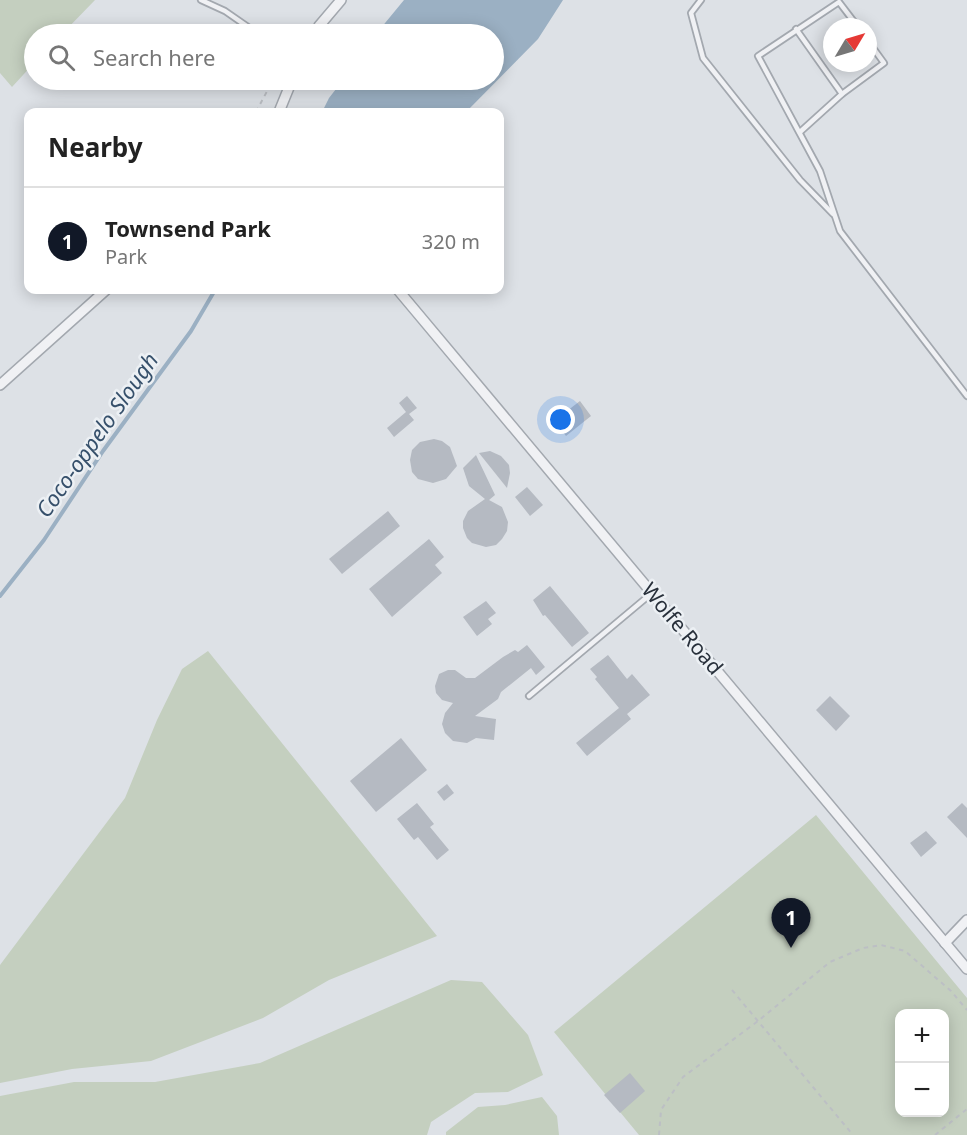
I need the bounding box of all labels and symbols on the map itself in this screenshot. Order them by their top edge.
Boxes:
north arrow [823,18,877,72]
water label: Coco-oppelo Slough [28,346,164,523]
your location [546,405,575,434]
street label: Wolfe Road [636,576,730,680]
pin: 1 [772,898,810,948]

